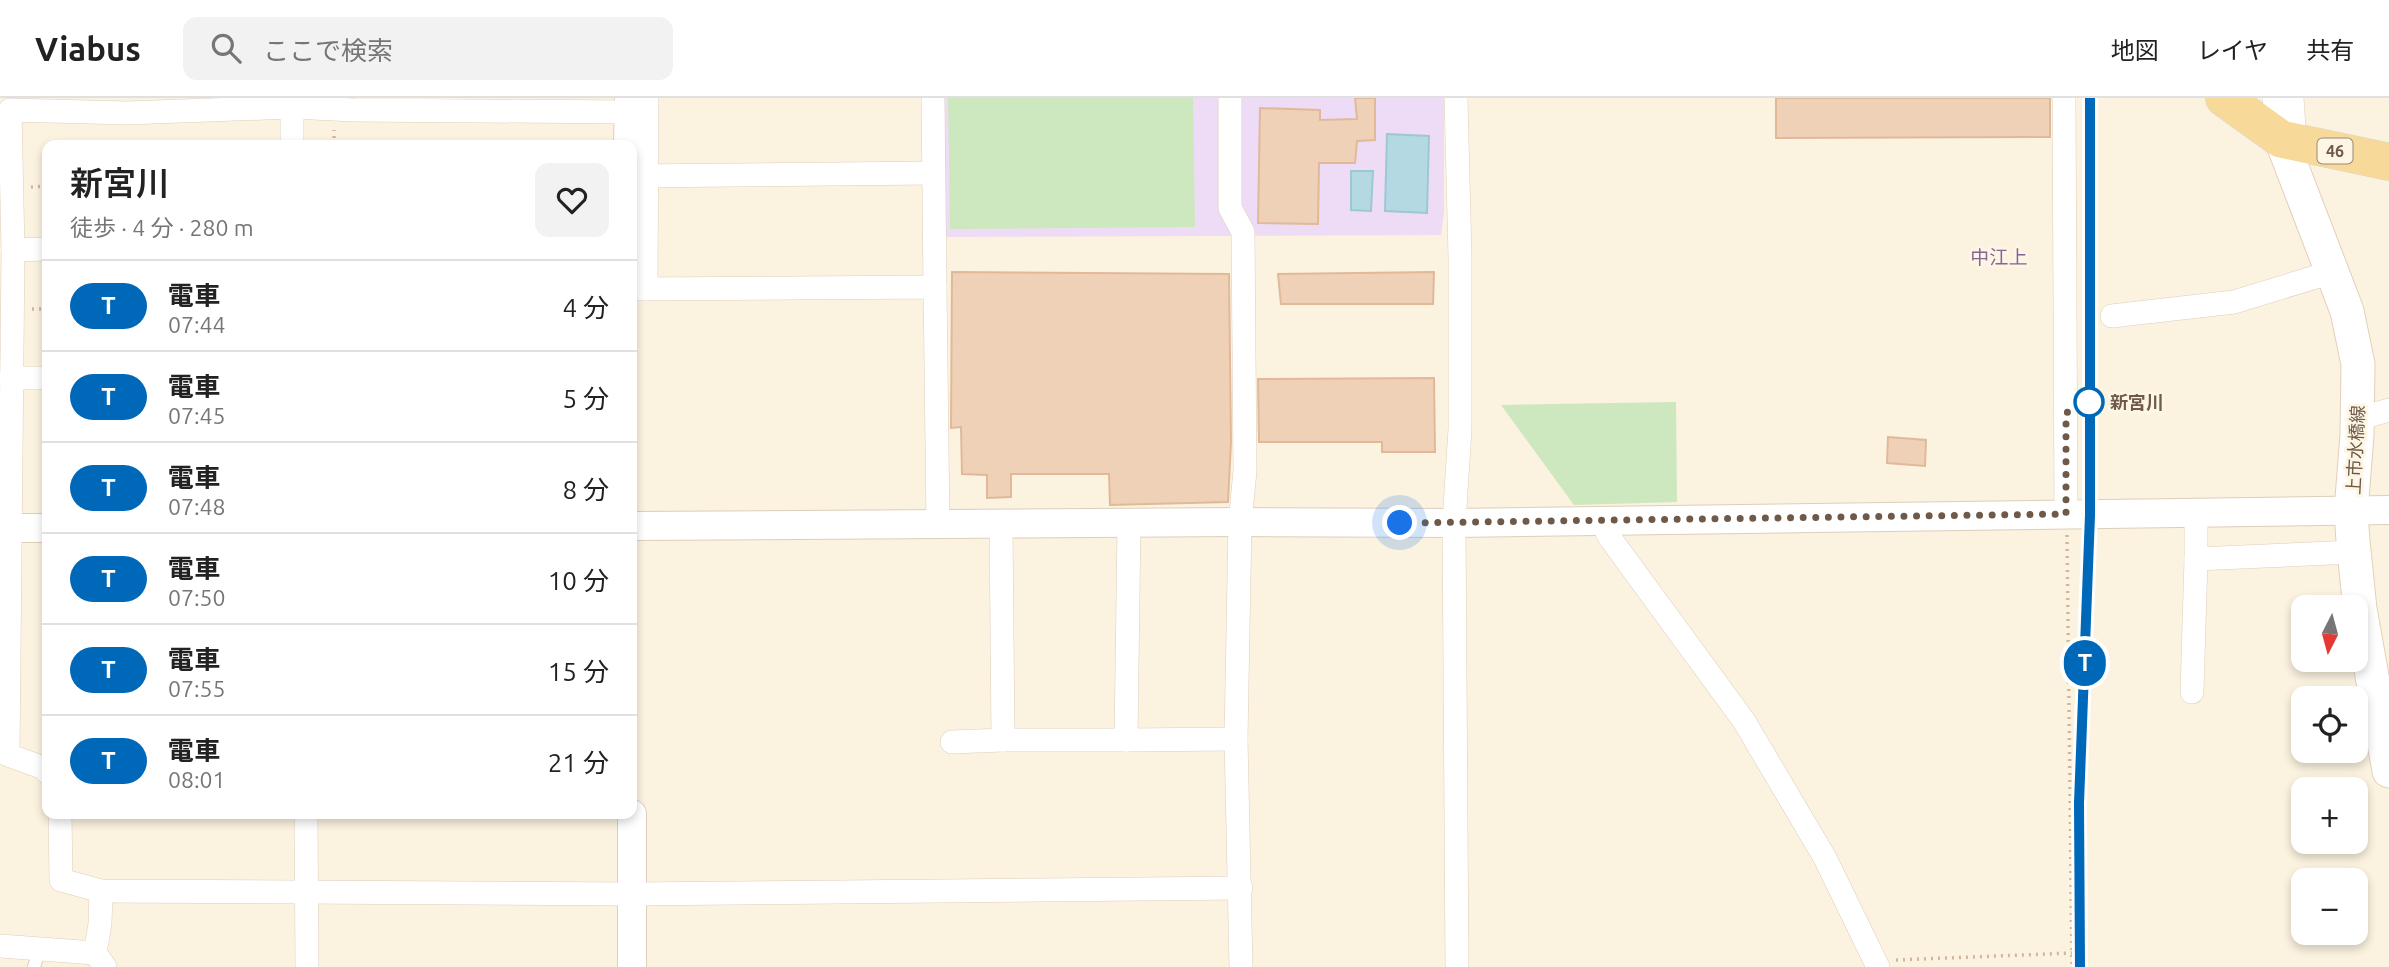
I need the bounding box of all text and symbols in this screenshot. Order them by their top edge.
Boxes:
search box [183,17,673,80]
icon: search [207,29,245,67]
text: Viabus [35,30,141,67]
text: ここで検索 [263,36,393,65]
text: 地図 [2111,37,2159,64]
text: レイヤ [2197,37,2268,64]
text: 共有 [2306,37,2354,64]
road number: 46 [2318,138,2352,164]
button: heart [535,163,609,237]
text: 新宮川 [70,164,169,201]
text: 徒歩 · 4 分 · 280 m [70,215,254,240]
district label: 中江上 [1970,246,2028,268]
text: 電車 [168,281,220,310]
text: T [101,292,116,319]
text: 4 分 [562,293,609,322]
text: 07:44 [168,312,226,337]
text: 電車 [168,372,220,401]
text: T [101,383,116,410]
text: 5 分 [562,384,609,413]
marker: 新宮川 [2074,387,2104,417]
place label: 新宮川 [2110,392,2164,412]
text: 07:45 [168,403,226,428]
street label: 上市水橋線 [2343,405,2367,495]
text: 電車 [168,463,220,492]
text: T [101,474,116,501]
text: 8 分 [562,475,609,504]
text: 07:48 [168,494,226,519]
your location [1382,505,1417,540]
text: 電車 [168,554,220,583]
text: T [101,565,116,592]
text: 10 分 [548,566,609,595]
text: 07:50 [168,585,226,610]
north arrow [2291,595,2368,672]
map controls [2291,595,2368,945]
line badge: T [2062,640,2108,686]
text: 電車 [168,645,220,674]
text: T [2078,649,2092,676]
text: T [101,656,116,683]
text: 15 分 [548,657,609,686]
text: 07:55 [168,676,226,701]
button: locate [2291,686,2368,763]
text: 電車 [168,736,220,765]
text: T [101,747,116,774]
text: 21 分 [548,748,609,777]
text: 08:01 [168,767,226,792]
button: + [2291,777,2368,854]
button: − [2291,868,2368,945]

